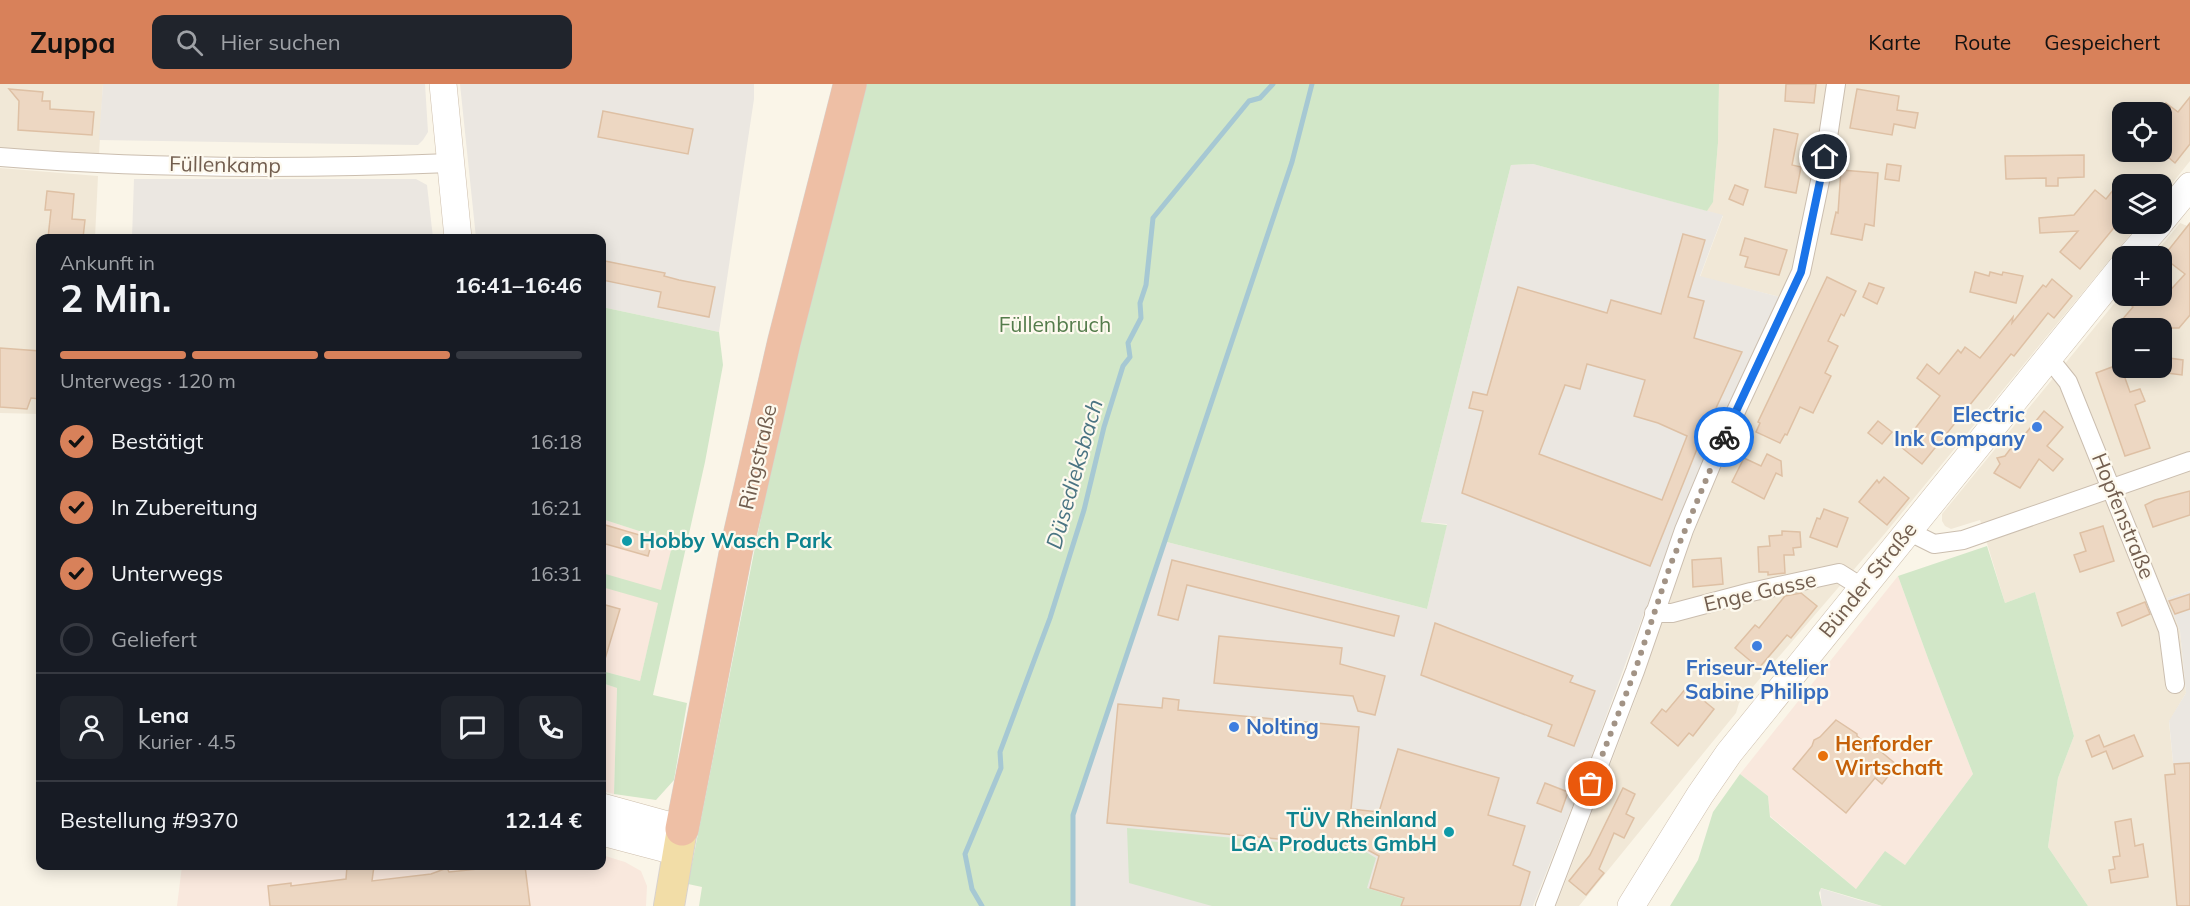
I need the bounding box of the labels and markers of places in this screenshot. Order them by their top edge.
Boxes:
pin [1799,131,1850,182]
place label: Electric Ink Company [1894,401,2026,451]
marker: Electric Ink Company [2030,420,2044,434]
place label: Hobby Wasch Park [639,527,832,553]
marker: Hobby Wasch Park [620,534,634,548]
marker: Friseur-Atelier Sabine Philipp [1750,639,1764,653]
place label: Friseur-Atelier Sabine Philipp [1685,654,1829,704]
place label: Nolting [1246,713,1319,739]
marker: Nolting [1227,720,1241,734]
place label: Herforder Wirtschaft [1835,730,1943,780]
marker: Herforder Wirtschaft [1816,749,1830,763]
pin [1565,758,1616,809]
place label: TÜV Rheinland LGA Products GmbH [1231,806,1437,856]
marker: TÜV Rheinland LGA Products GmbH [1442,825,1456,839]

